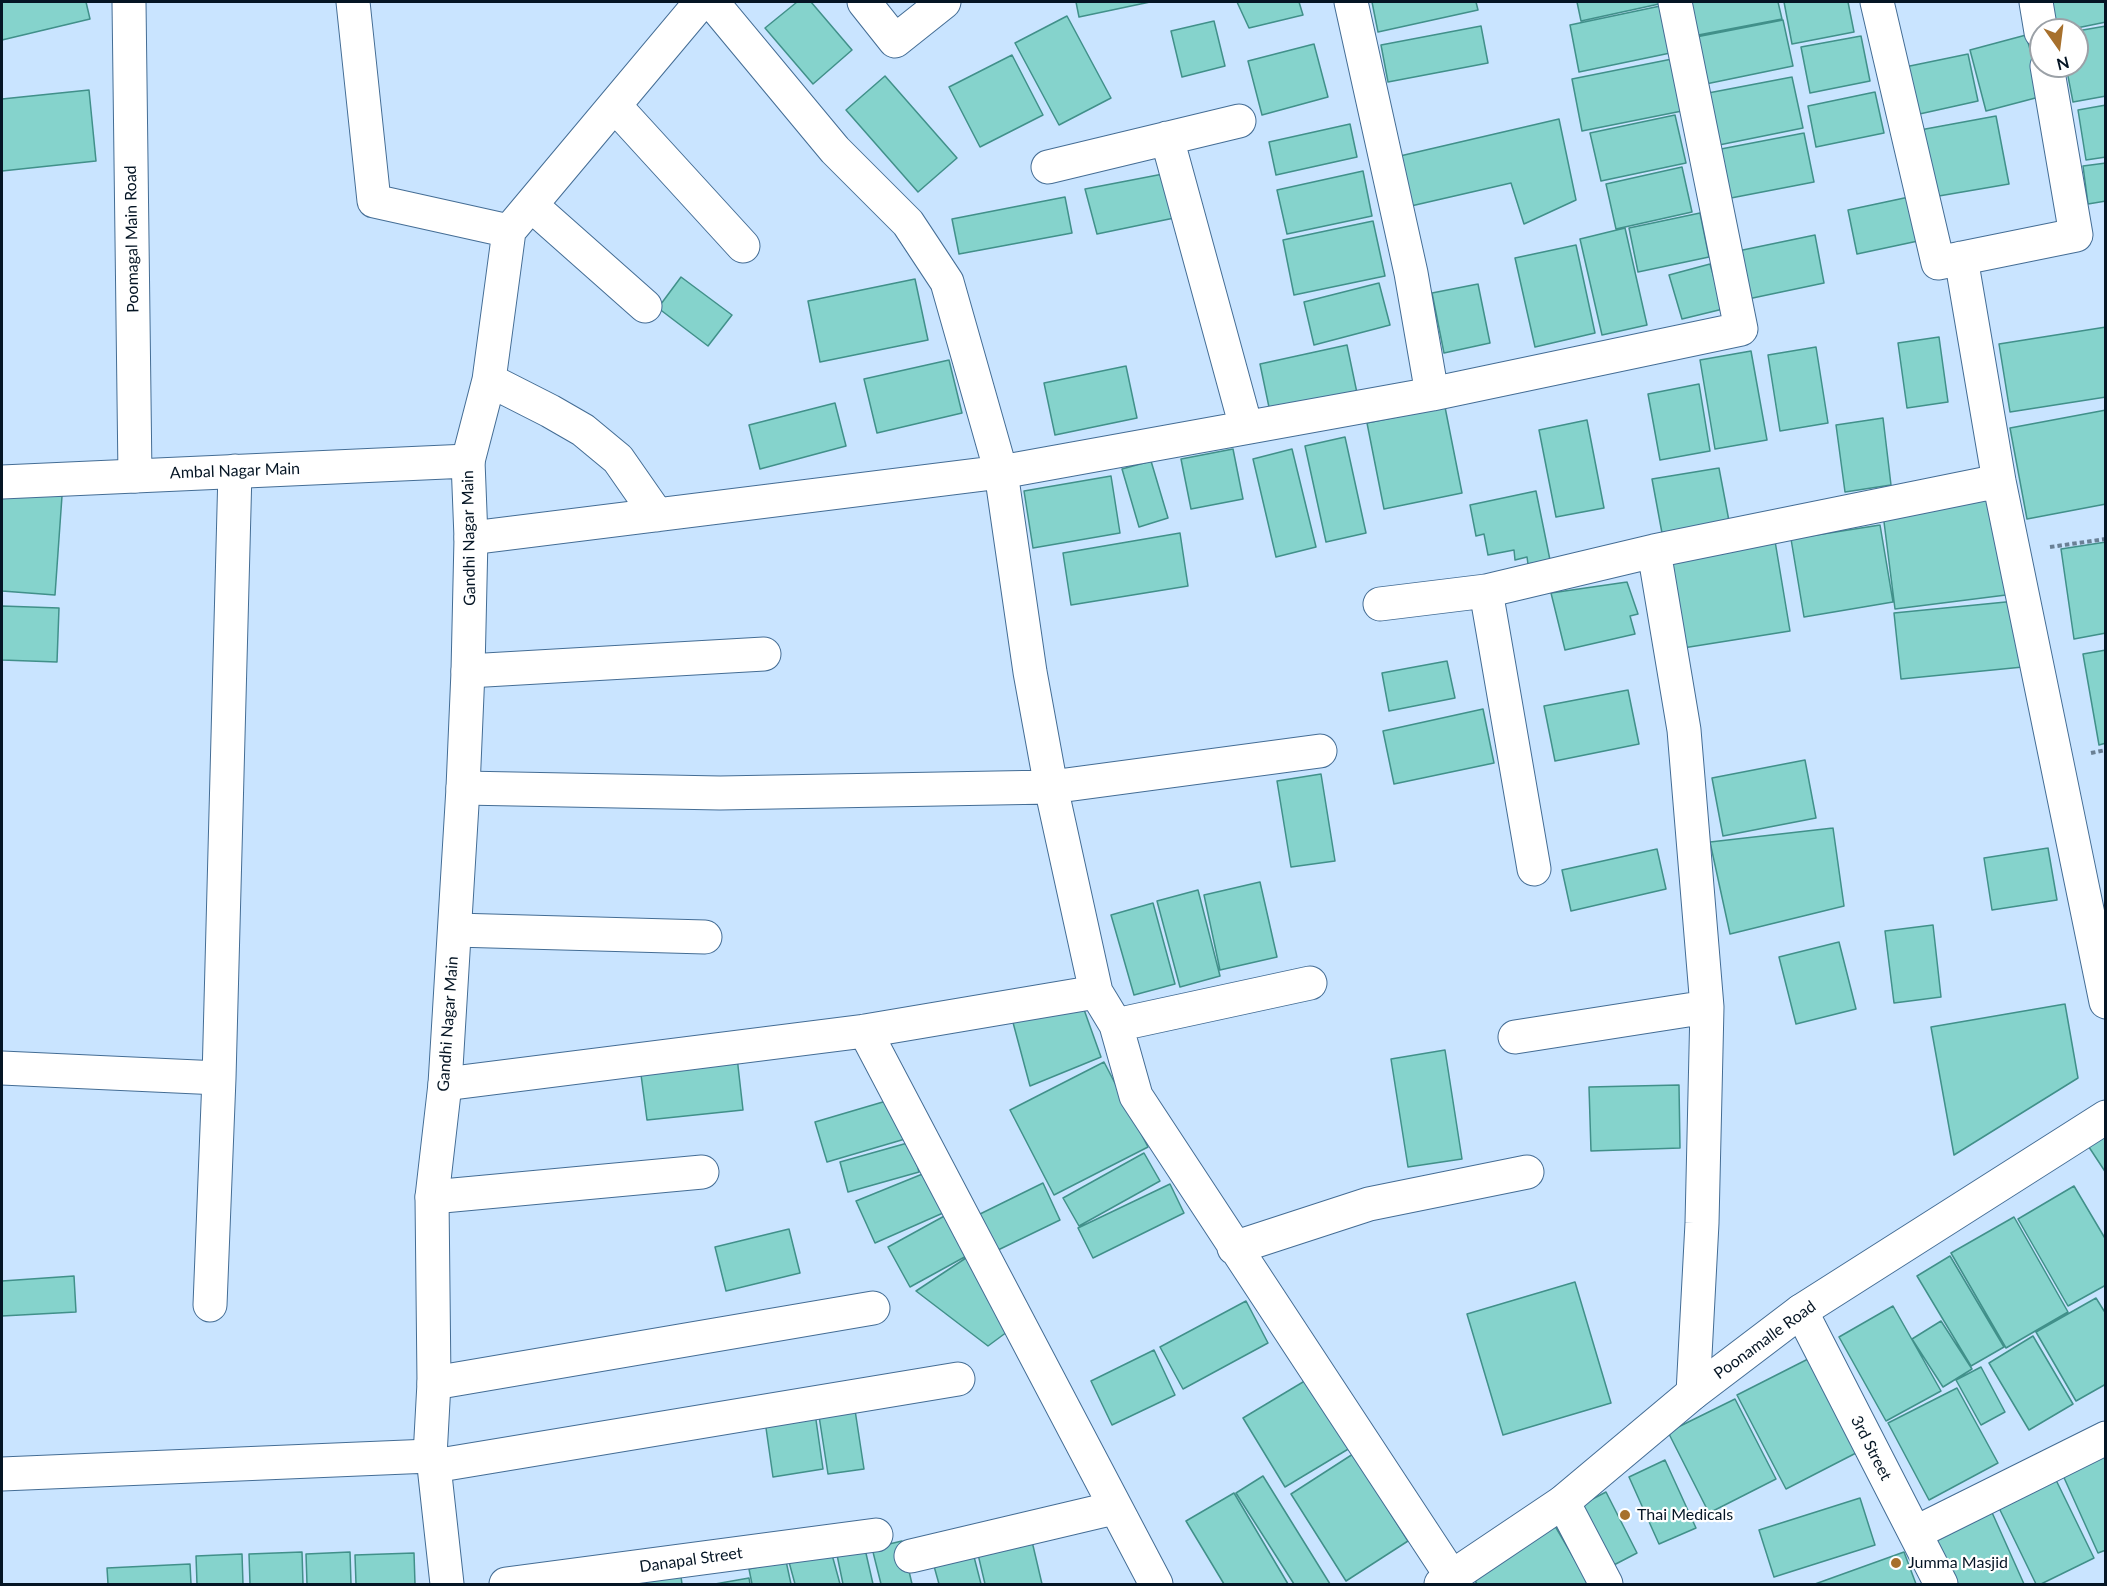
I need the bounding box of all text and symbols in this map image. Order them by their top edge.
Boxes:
north arrow [2029,18,2089,78]
text: N [2055,53,2071,75]
street label: Poomagal Main Road [121,165,143,313]
street label: Ambal Nagar Main [170,459,300,483]
street label: Gandhi Nagar Main [458,470,480,606]
street label: Gandhi Nagar Main [434,956,462,1092]
street label: Poonamalle Road [1710,1297,1820,1383]
street label: 3rd Street [1847,1412,1895,1484]
place label: Thai Medicals [1637,1505,1733,1525]
marker: Thai Medicals [1618,1508,1632,1522]
street label: Danapal Street [638,1543,744,1577]
place label: Jumma Masjid [1908,1553,2008,1573]
marker: Jumma Masjid [1889,1556,1903,1570]

